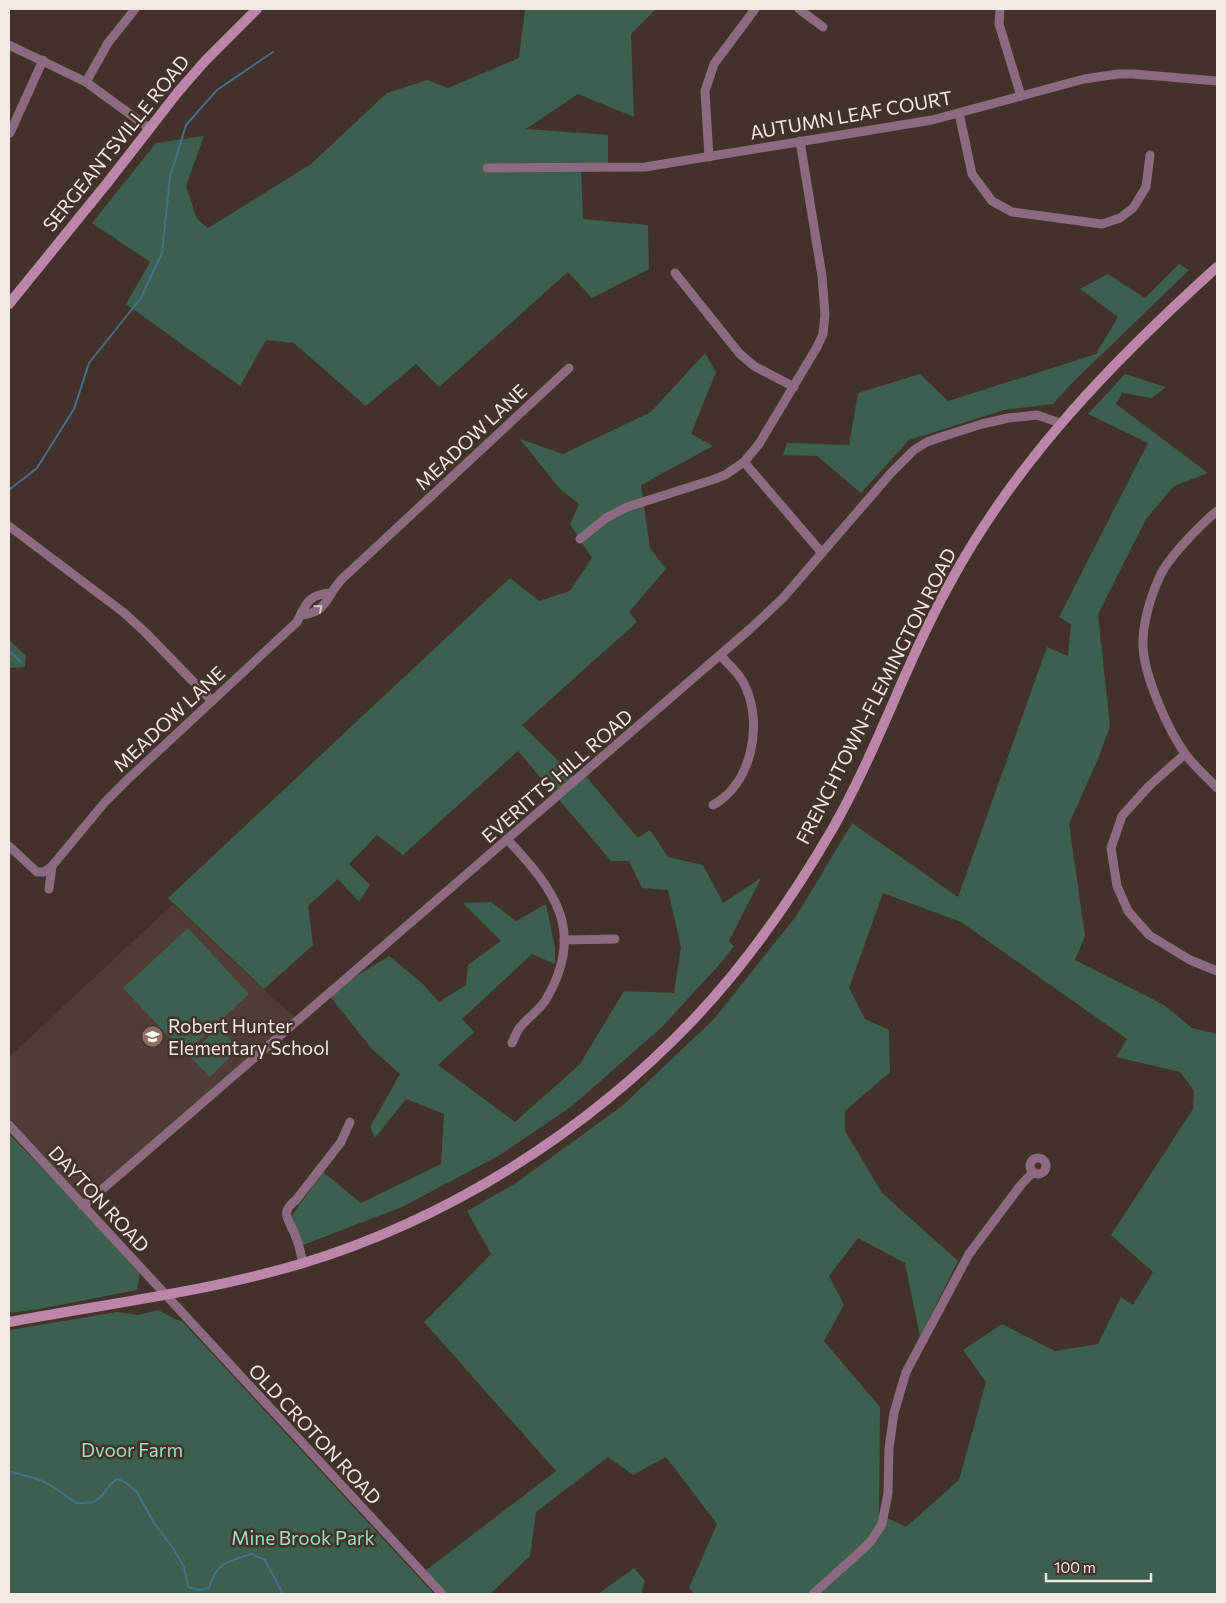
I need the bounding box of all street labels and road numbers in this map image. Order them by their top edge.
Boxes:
street label: SERGEANTSVILLE ROAD [37,50,194,235]
street label: AUTUMN LEAF COURT [748,85,954,144]
street label: MEADOW LANE [410,379,531,494]
street label: FRENCHTOWN-FLEMINGTON ROAD [791,544,960,848]
street label: MEADOW LANE [108,661,229,776]
street label: EVERITTS HILL ROAD [477,704,637,847]
street label: DAYTON ROAD [44,1141,154,1257]
street label: OLD CROTON ROAD [244,1359,387,1509]

